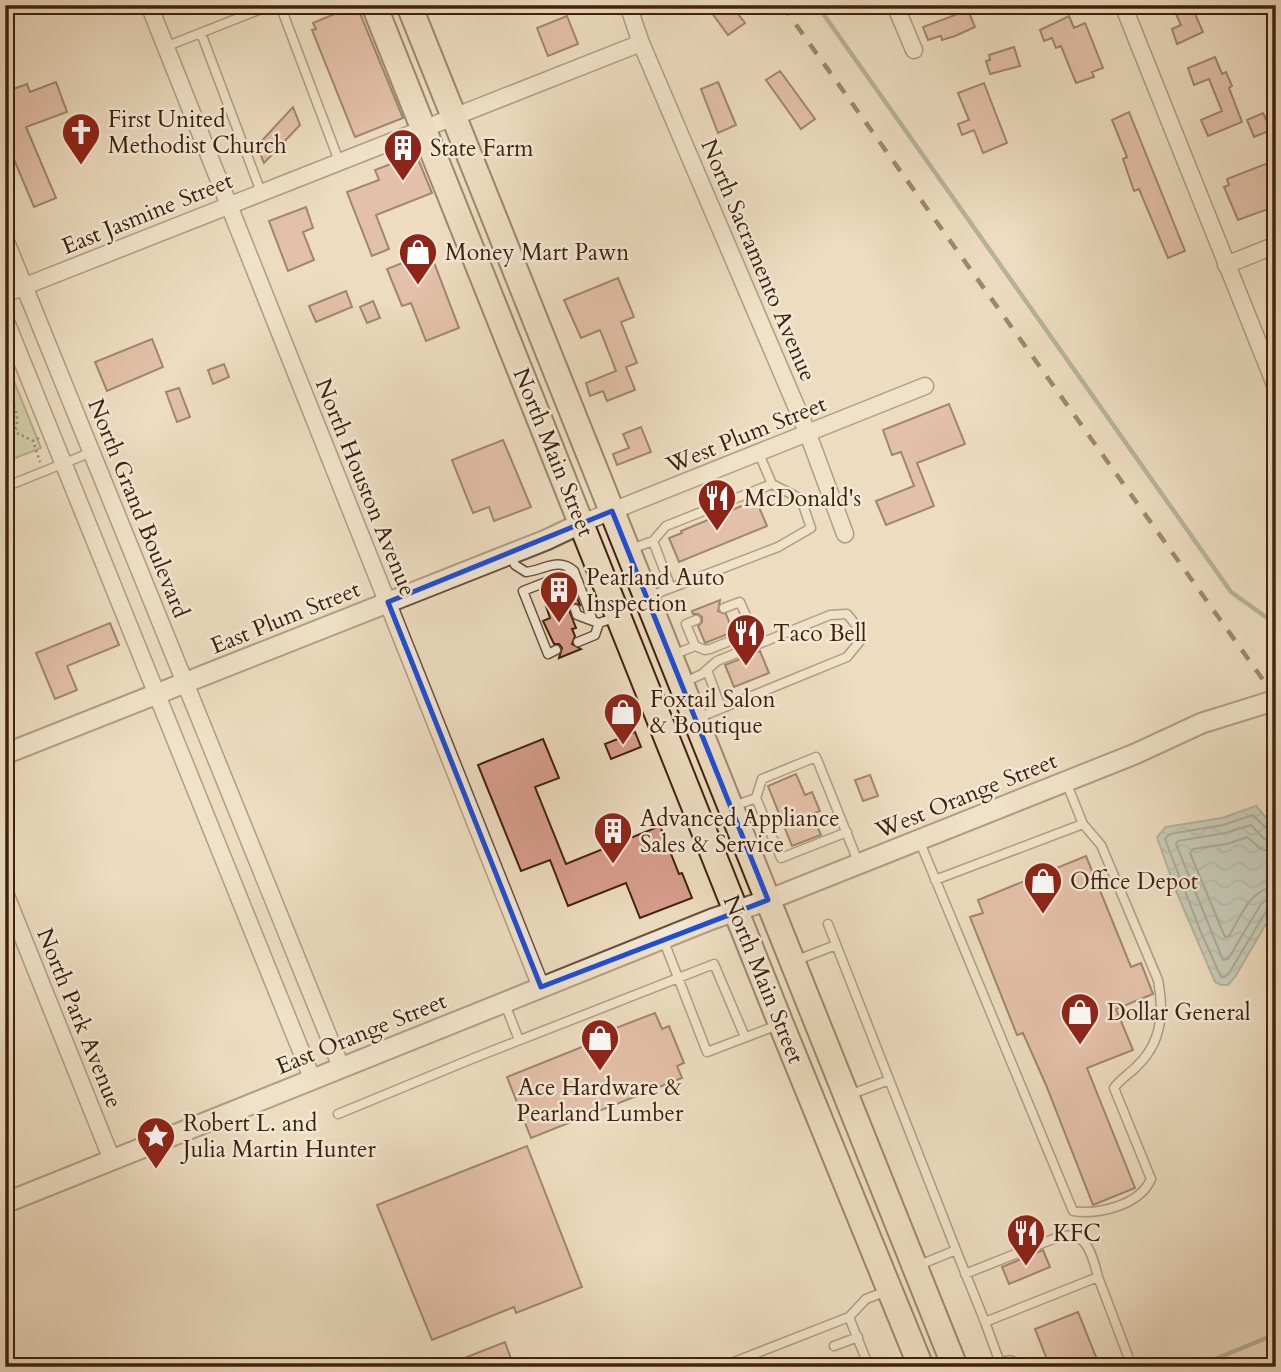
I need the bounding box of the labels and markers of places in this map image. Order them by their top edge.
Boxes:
place label: First United Methodist Church [108,104,287,161]
church icon: First United Methodist Church [60,111,102,166]
building icon: State Farm [382,127,424,182]
place label: State Farm [430,133,534,164]
shop icon: Money Mart Pawn [397,231,439,286]
place label: Money Mart Pawn [445,237,629,268]
restaurant icon: McDonald's [696,477,738,532]
place label: McDonald's [744,483,861,514]
place label: Pearland Auto Inspection [586,562,724,619]
building icon: Pearland Auto Inspection [538,569,580,624]
restaurant icon: Taco Bell [725,612,767,667]
place label: Taco Bell [773,618,867,649]
place label: Foxtail Salon & Boutique [650,684,775,741]
shop icon: Foxtail Salon & Boutique [602,691,644,746]
place label: Advanced Appliance Sales & Service [640,803,840,860]
building icon: Advanced Appliance Sales & Service [592,810,634,865]
shop icon: Office Depot [1022,860,1064,915]
place label: Office Depot [1070,866,1198,897]
shop icon: Dollar General [1059,991,1101,1046]
place label: Dollar General [1107,997,1251,1028]
shop icon: Ace Hardware & Pearland Lumber [579,1017,621,1072]
place label: Ace Hardware & Pearland Lumber [517,1072,684,1129]
place label: Robert L. and Julia Martin Hunter [180,1108,376,1165]
place icon: Robert L. and Julia Martin Hunter [135,1115,177,1170]
restaurant icon: KFC [1005,1212,1047,1267]
place label: KFC [1053,1218,1101,1249]

